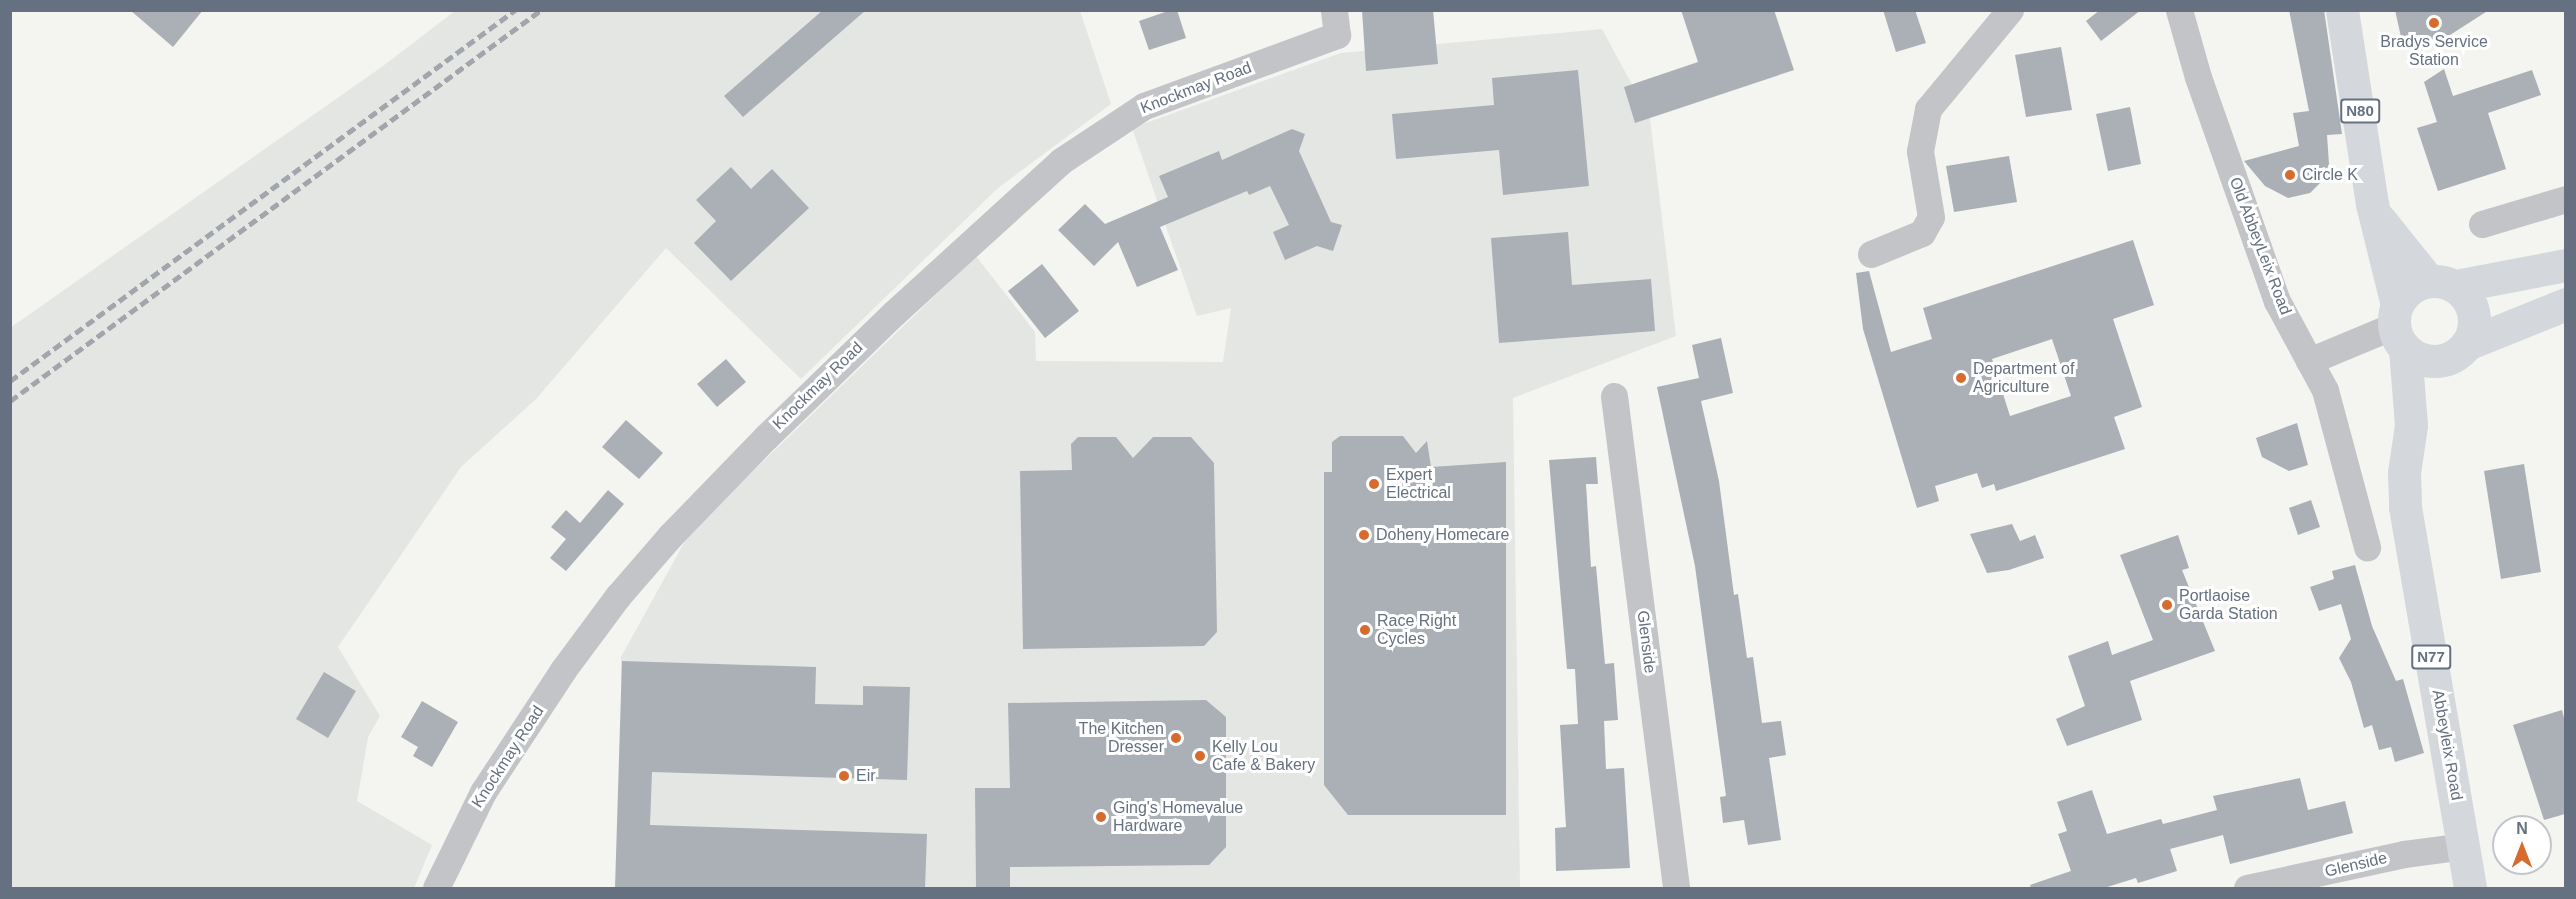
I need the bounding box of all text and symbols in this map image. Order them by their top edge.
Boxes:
marker: Bradys Service Station [2427,16,2441,30]
place label: Bradys Service Station [2380,32,2488,70]
street label: Knockmay Road [1138,58,1254,118]
road number: N80 [2339,99,2381,123]
place label: Circle K [2302,165,2358,185]
marker: Circle K [2283,168,2297,182]
street label: Old AbbeyLeix Road [2225,174,2295,318]
street label: Knockmay Road [769,338,867,434]
place label: Department of Agriculture [1973,359,2074,397]
marker: Department of Agriculture [1954,371,1968,385]
place label: Expert Electrical [1386,465,1451,503]
marker: Expert Electrical [1367,477,1381,491]
place label: Doheny Homecare [1376,525,1509,545]
marker: Doheny Homecare [1357,528,1371,542]
place label: Portlaoise Garda Station [2179,586,2278,624]
marker: Portlaoise Garda Station [2160,598,2174,612]
street label: Glenside [1633,609,1659,675]
place label: Race Right Cycles [1377,611,1456,649]
marker: Race Right Cycles [1358,623,1372,637]
road number: N77 [2410,645,2452,669]
street label: Abbeyleix Road [2428,688,2466,802]
street label: Knockmay Road [468,703,548,811]
place label: The Kitchen Dresser [1079,719,1164,757]
marker: The Kitchen Dresser [1169,731,1183,745]
place label: Kelly Lou Cafe & Bakery [1212,737,1315,775]
marker: Kelly Lou Cafe & Bakery [1193,749,1207,763]
place label: Eir [856,766,876,786]
marker: Eir [837,769,851,783]
place label: Ging's Homevalue Hardware [1113,798,1243,836]
marker: Ging's Homevalue Hardware [1094,810,1108,824]
north arrow [2492,815,2552,875]
text: N [2516,820,2528,837]
street label: Glenside [2323,849,2389,881]

